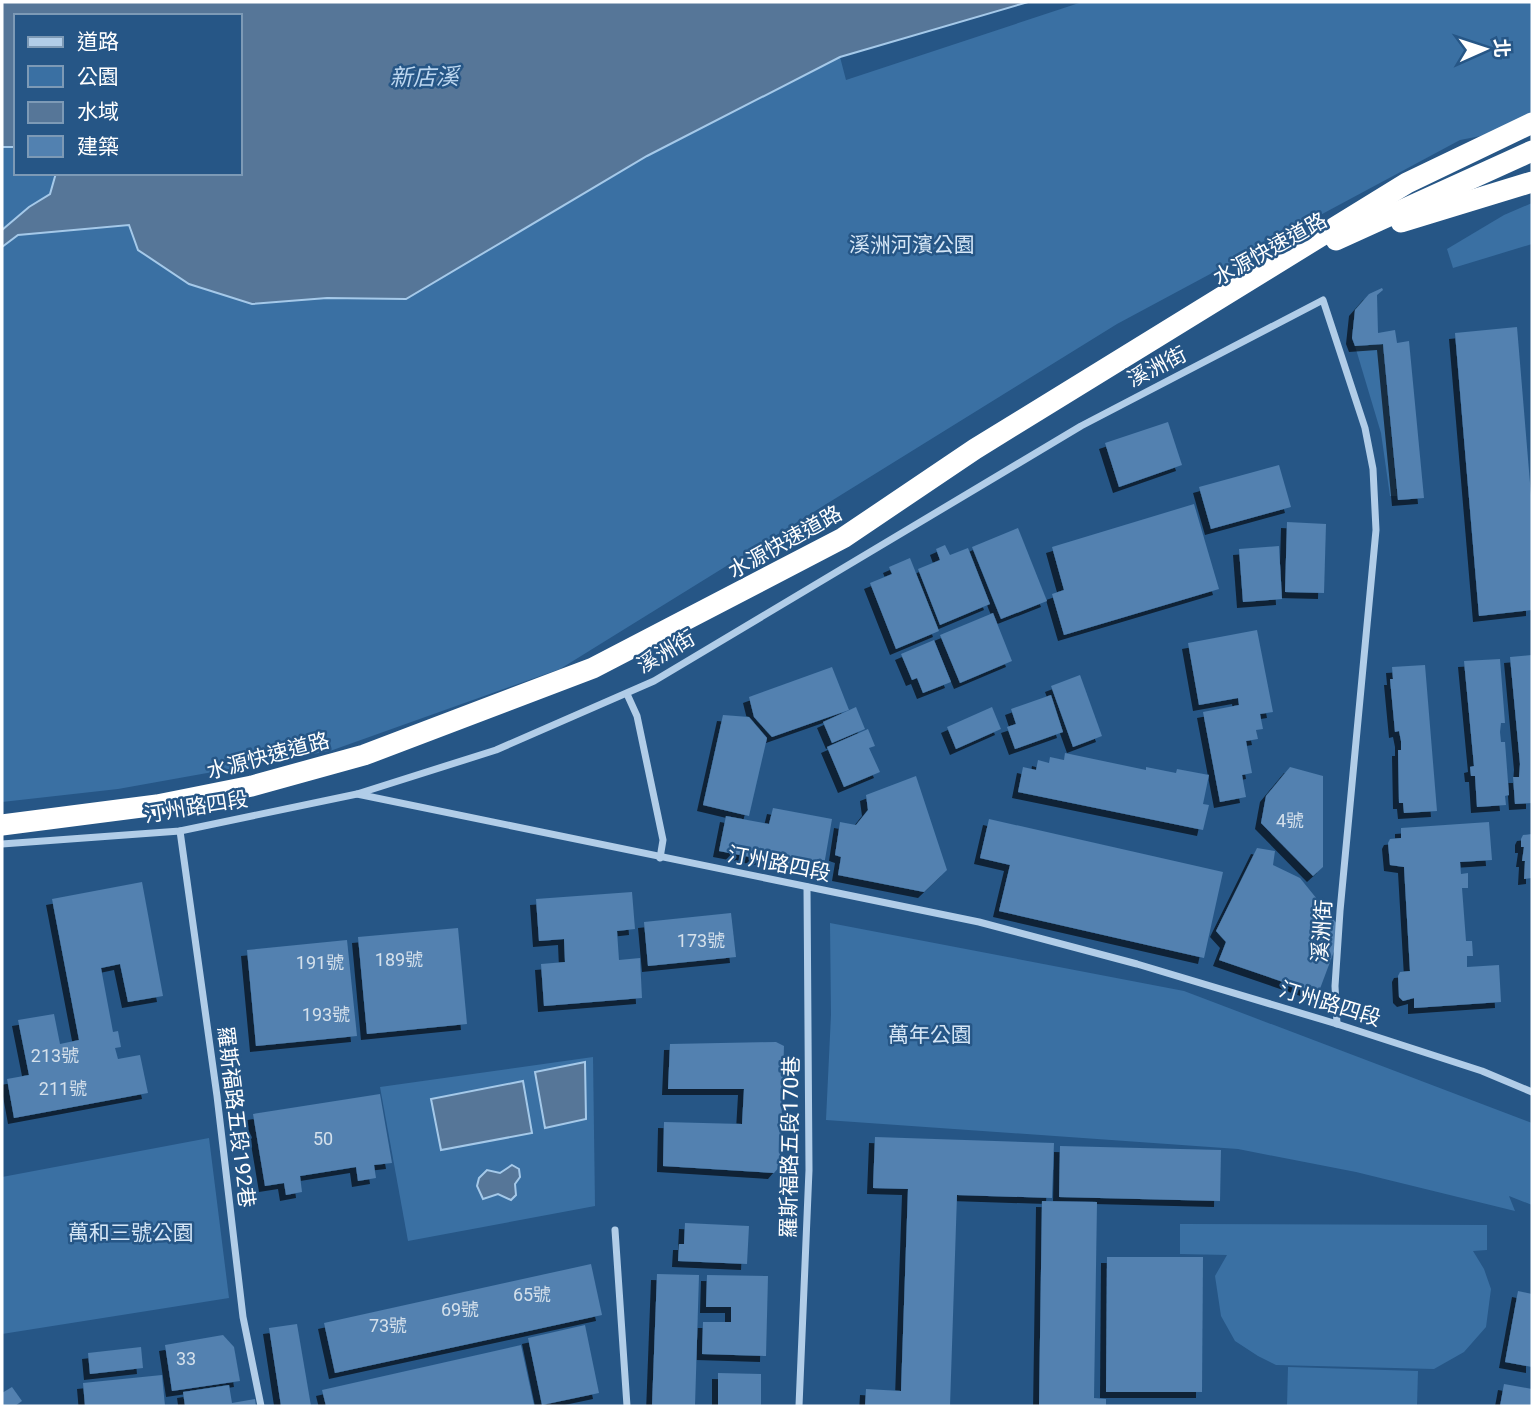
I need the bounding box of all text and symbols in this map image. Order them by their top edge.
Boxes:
legend [14,14,242,175]
north arrow [1450,14,1520,84]
text: 道路 [77,30,119,54]
text: 北 [1489,38,1513,58]
water label: 新店溪 [389,63,462,92]
text: 公園 [77,65,119,89]
text: 水域 [77,100,119,124]
text: 建築 [77,135,119,159]
street label: 水源快速道路 [1209,208,1331,290]
park label: 溪洲河濱公園 [849,233,975,257]
street label: 溪洲街 [1123,342,1191,392]
street label: 水源快速道路 [724,501,846,583]
street label: 溪洲街 [633,626,699,678]
street label: 水源快速道路 [204,728,332,784]
street label: 汀州路四段 [142,787,250,827]
house number: 4號 [1276,810,1304,831]
street label: 汀州路四段 [725,842,833,886]
street label: 溪洲街 [1308,899,1336,963]
house number: 173號 [677,930,725,951]
house number: 189號 [375,949,423,970]
house number: 191號 [296,952,344,973]
street label: 汀州路四段 [1276,977,1384,1031]
house number: 193號 [302,1004,350,1025]
park label: 萬年公園 [888,1023,972,1047]
street label: 羅斯福路五段192巷 [213,1025,259,1209]
house number: 213號 [31,1045,79,1066]
street label: 羅斯福路五段170巷 [776,1056,804,1238]
house number: 211號 [39,1078,87,1099]
house number: 50 [313,1128,333,1149]
park label: 萬和三號公園 [68,1221,194,1245]
house number: 65號 [513,1284,551,1305]
house number: 69號 [441,1299,479,1320]
house number: 73號 [369,1315,407,1336]
house number: 33 [176,1348,196,1369]

